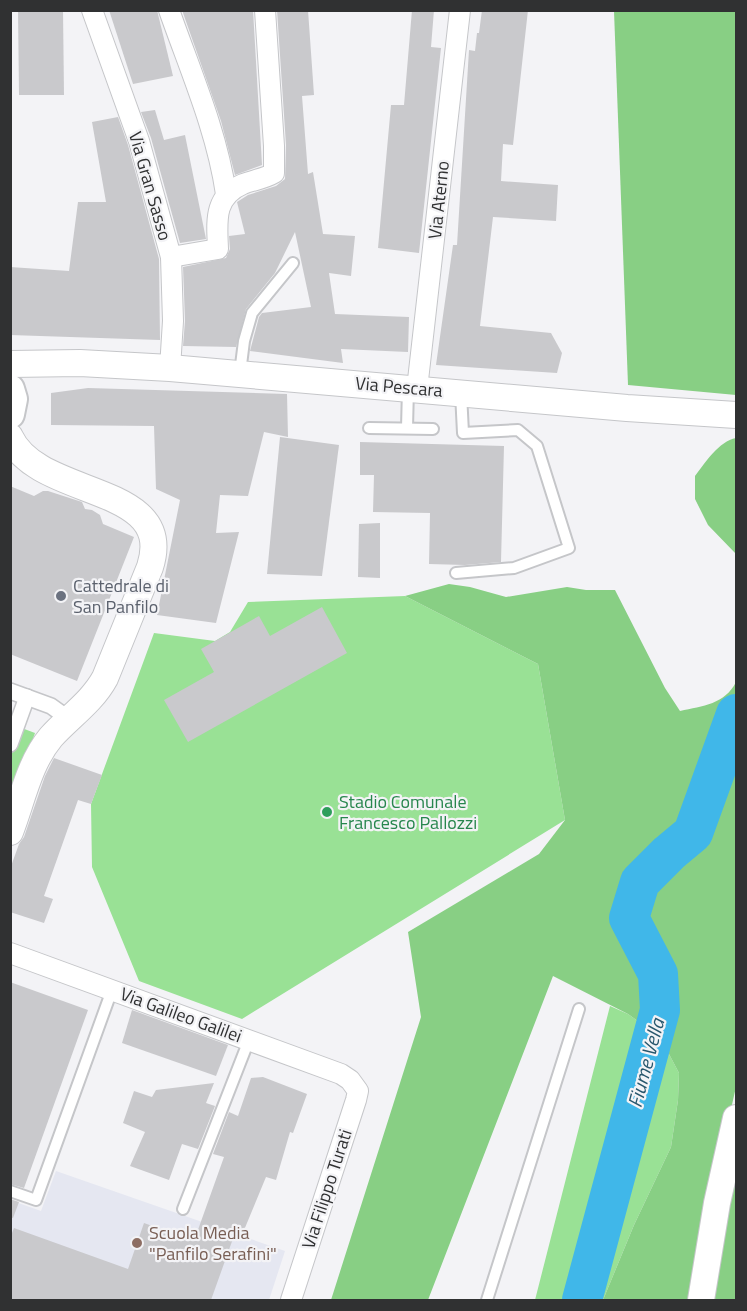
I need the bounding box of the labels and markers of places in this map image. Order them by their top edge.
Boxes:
place label: Cattedrale di San Panfilo [73,572,169,620]
marker: Cattedrale di San Panfilo [54,589,68,603]
place label: Stadio Comunale Francesco Pallozzi [339,788,477,836]
marker: Stadio Comunale Francesco Pallozzi [320,805,334,819]
place label: Scuola Media "Panfilo Serafini" [149,1219,277,1267]
marker: Scuola Media "Panfilo Serafini" [130,1236,144,1250]

